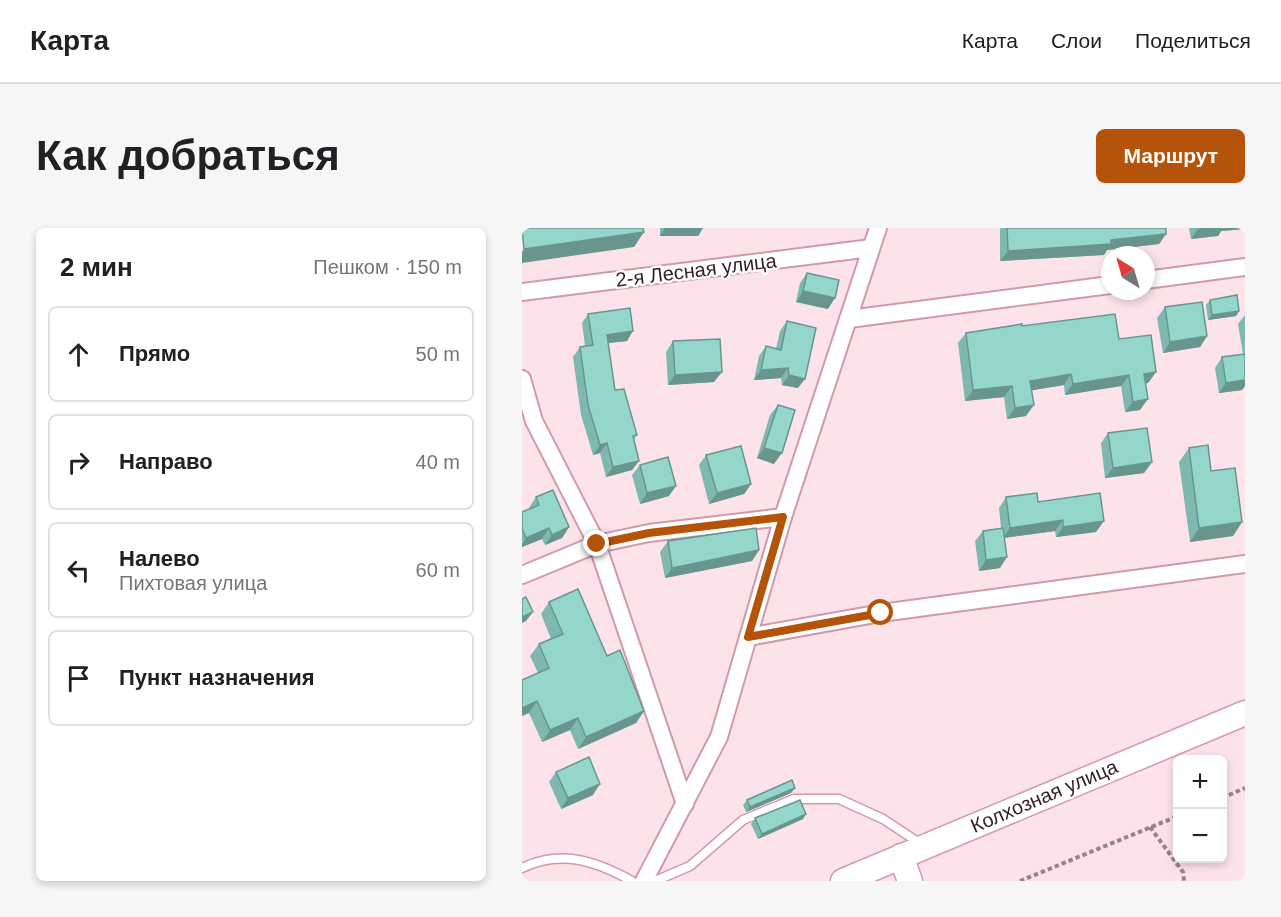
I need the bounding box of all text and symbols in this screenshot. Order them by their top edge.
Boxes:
text: Карта [30,25,109,56]
text: Карта [962,29,1018,52]
text: Слои [1051,29,1102,52]
text: Поделиться [1135,29,1251,52]
button: Маршрут [1096,129,1245,183]
text: Как добраться [36,132,340,179]
north arrow [1101,246,1155,300]
street label: 2-я Лесная улица [614,249,779,291]
text: 2 мин [60,252,133,282]
text: Пешком · 150 m [313,256,462,278]
icon: ahead [62,338,95,371]
text: Прямо [119,341,190,366]
text: 50 m [416,343,460,365]
icon: right [62,446,95,479]
text: Направо [119,449,213,474]
text: 40 m [416,451,460,473]
route end [583,530,609,556]
text: Налево [119,546,200,571]
icon: left [62,554,95,587]
text: 60 m [416,559,460,581]
text: Пихтовая улица [119,572,267,594]
route start [867,599,893,625]
icon: arrive [62,662,95,695]
text: Пункт назначения [119,665,315,690]
street label: Колхозная улица [967,755,1122,837]
map controls [1173,755,1227,863]
button: + [1173,755,1227,809]
button: − [1173,809,1227,863]

